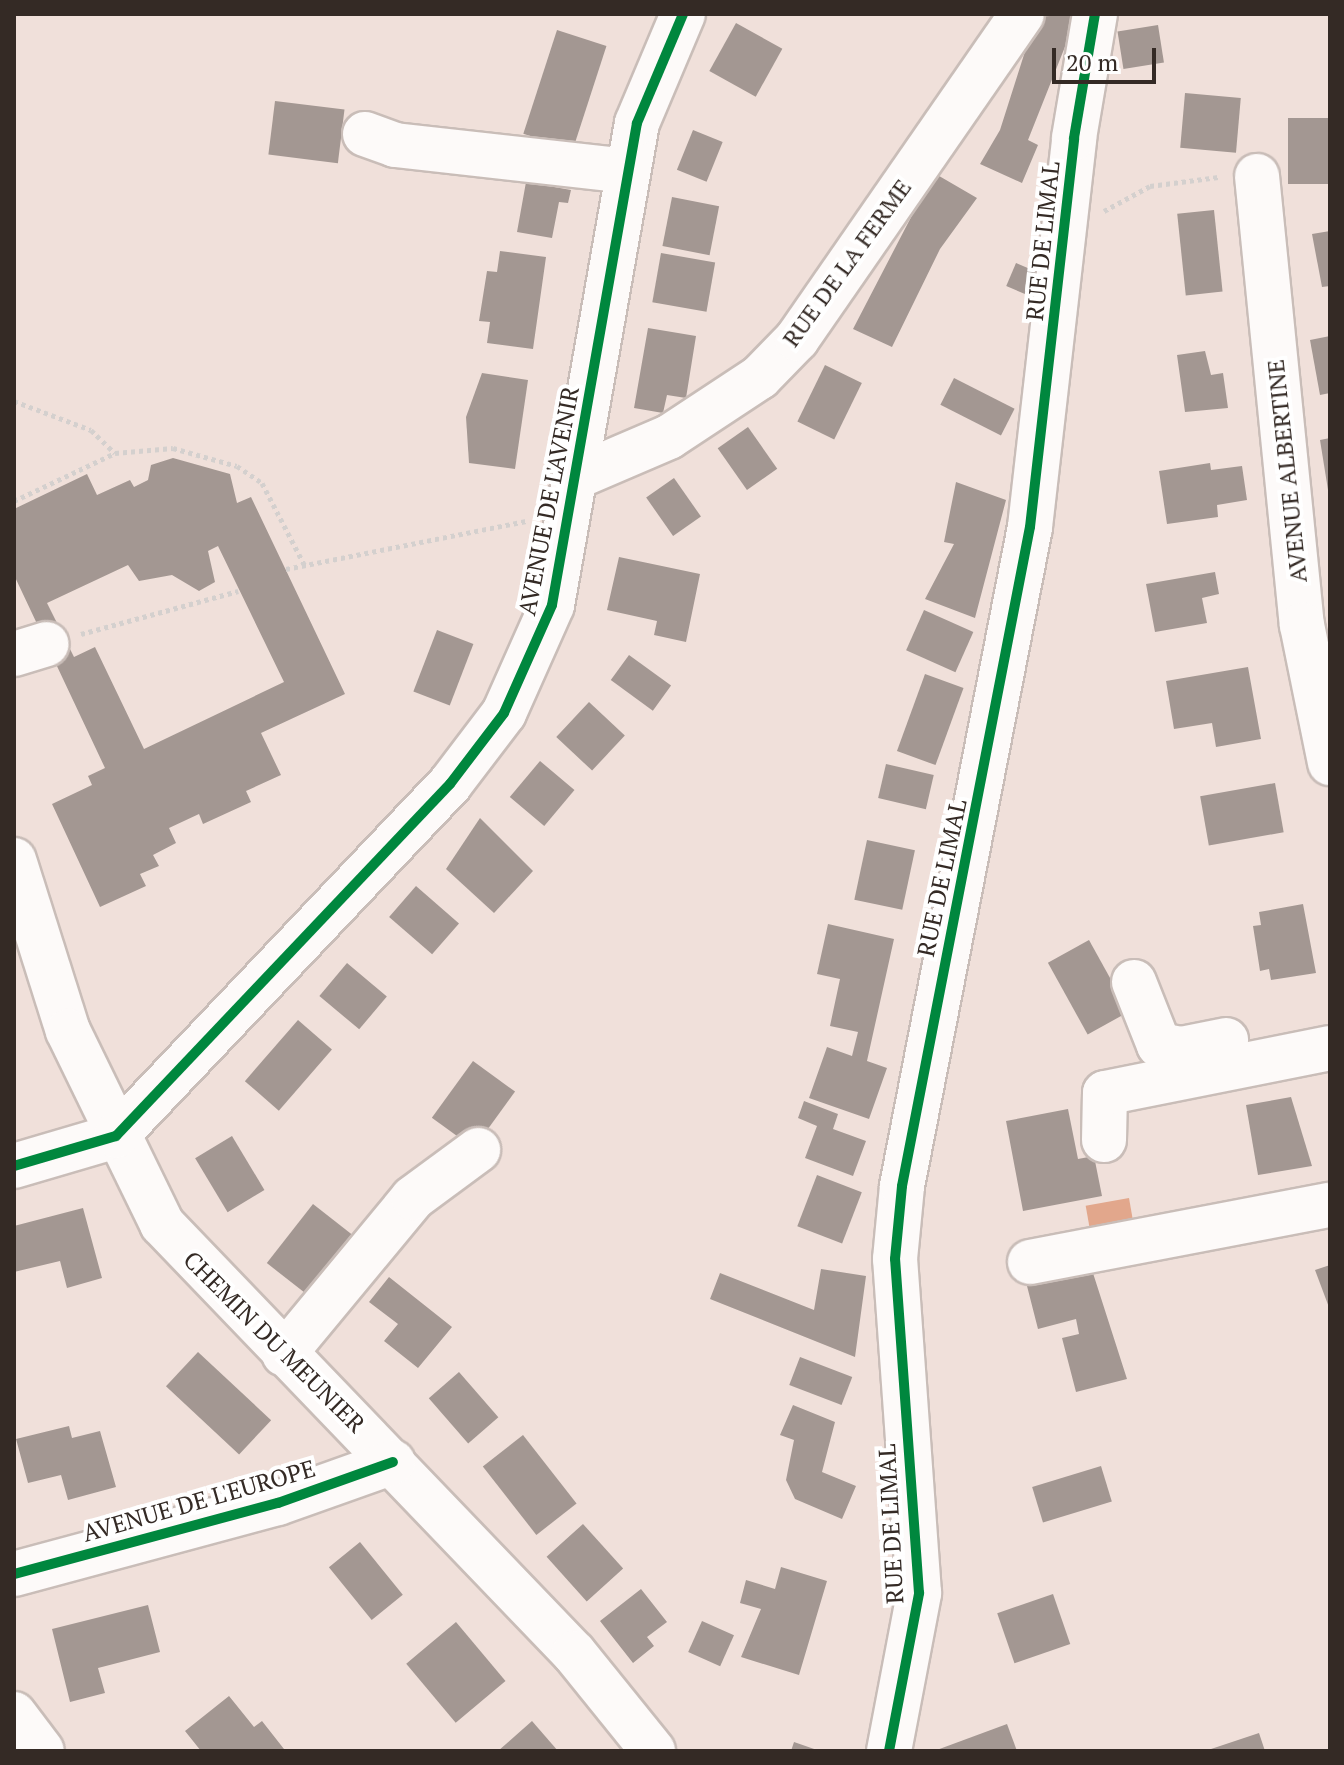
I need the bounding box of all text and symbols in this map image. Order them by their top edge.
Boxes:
scale bar [1056,32,1160,82]
text: 20 m [1066,46,1118,78]
street label: RUE DE LIMAL [1020,160,1066,322]
street label: RUE DE LA FERME [776,173,918,353]
street label: AVENUE ALBERTINE [1261,358,1313,584]
street label: AVENUE DE L'AVENIR [513,384,585,618]
street label: RUE DE LIMAL [911,797,973,959]
street label: CHEMIN DU MEUNIER [177,1245,371,1439]
street label: RUE DE LIMAL [872,1443,910,1605]
street label: AVENUE DE L'EUROPE [79,1454,319,1548]

